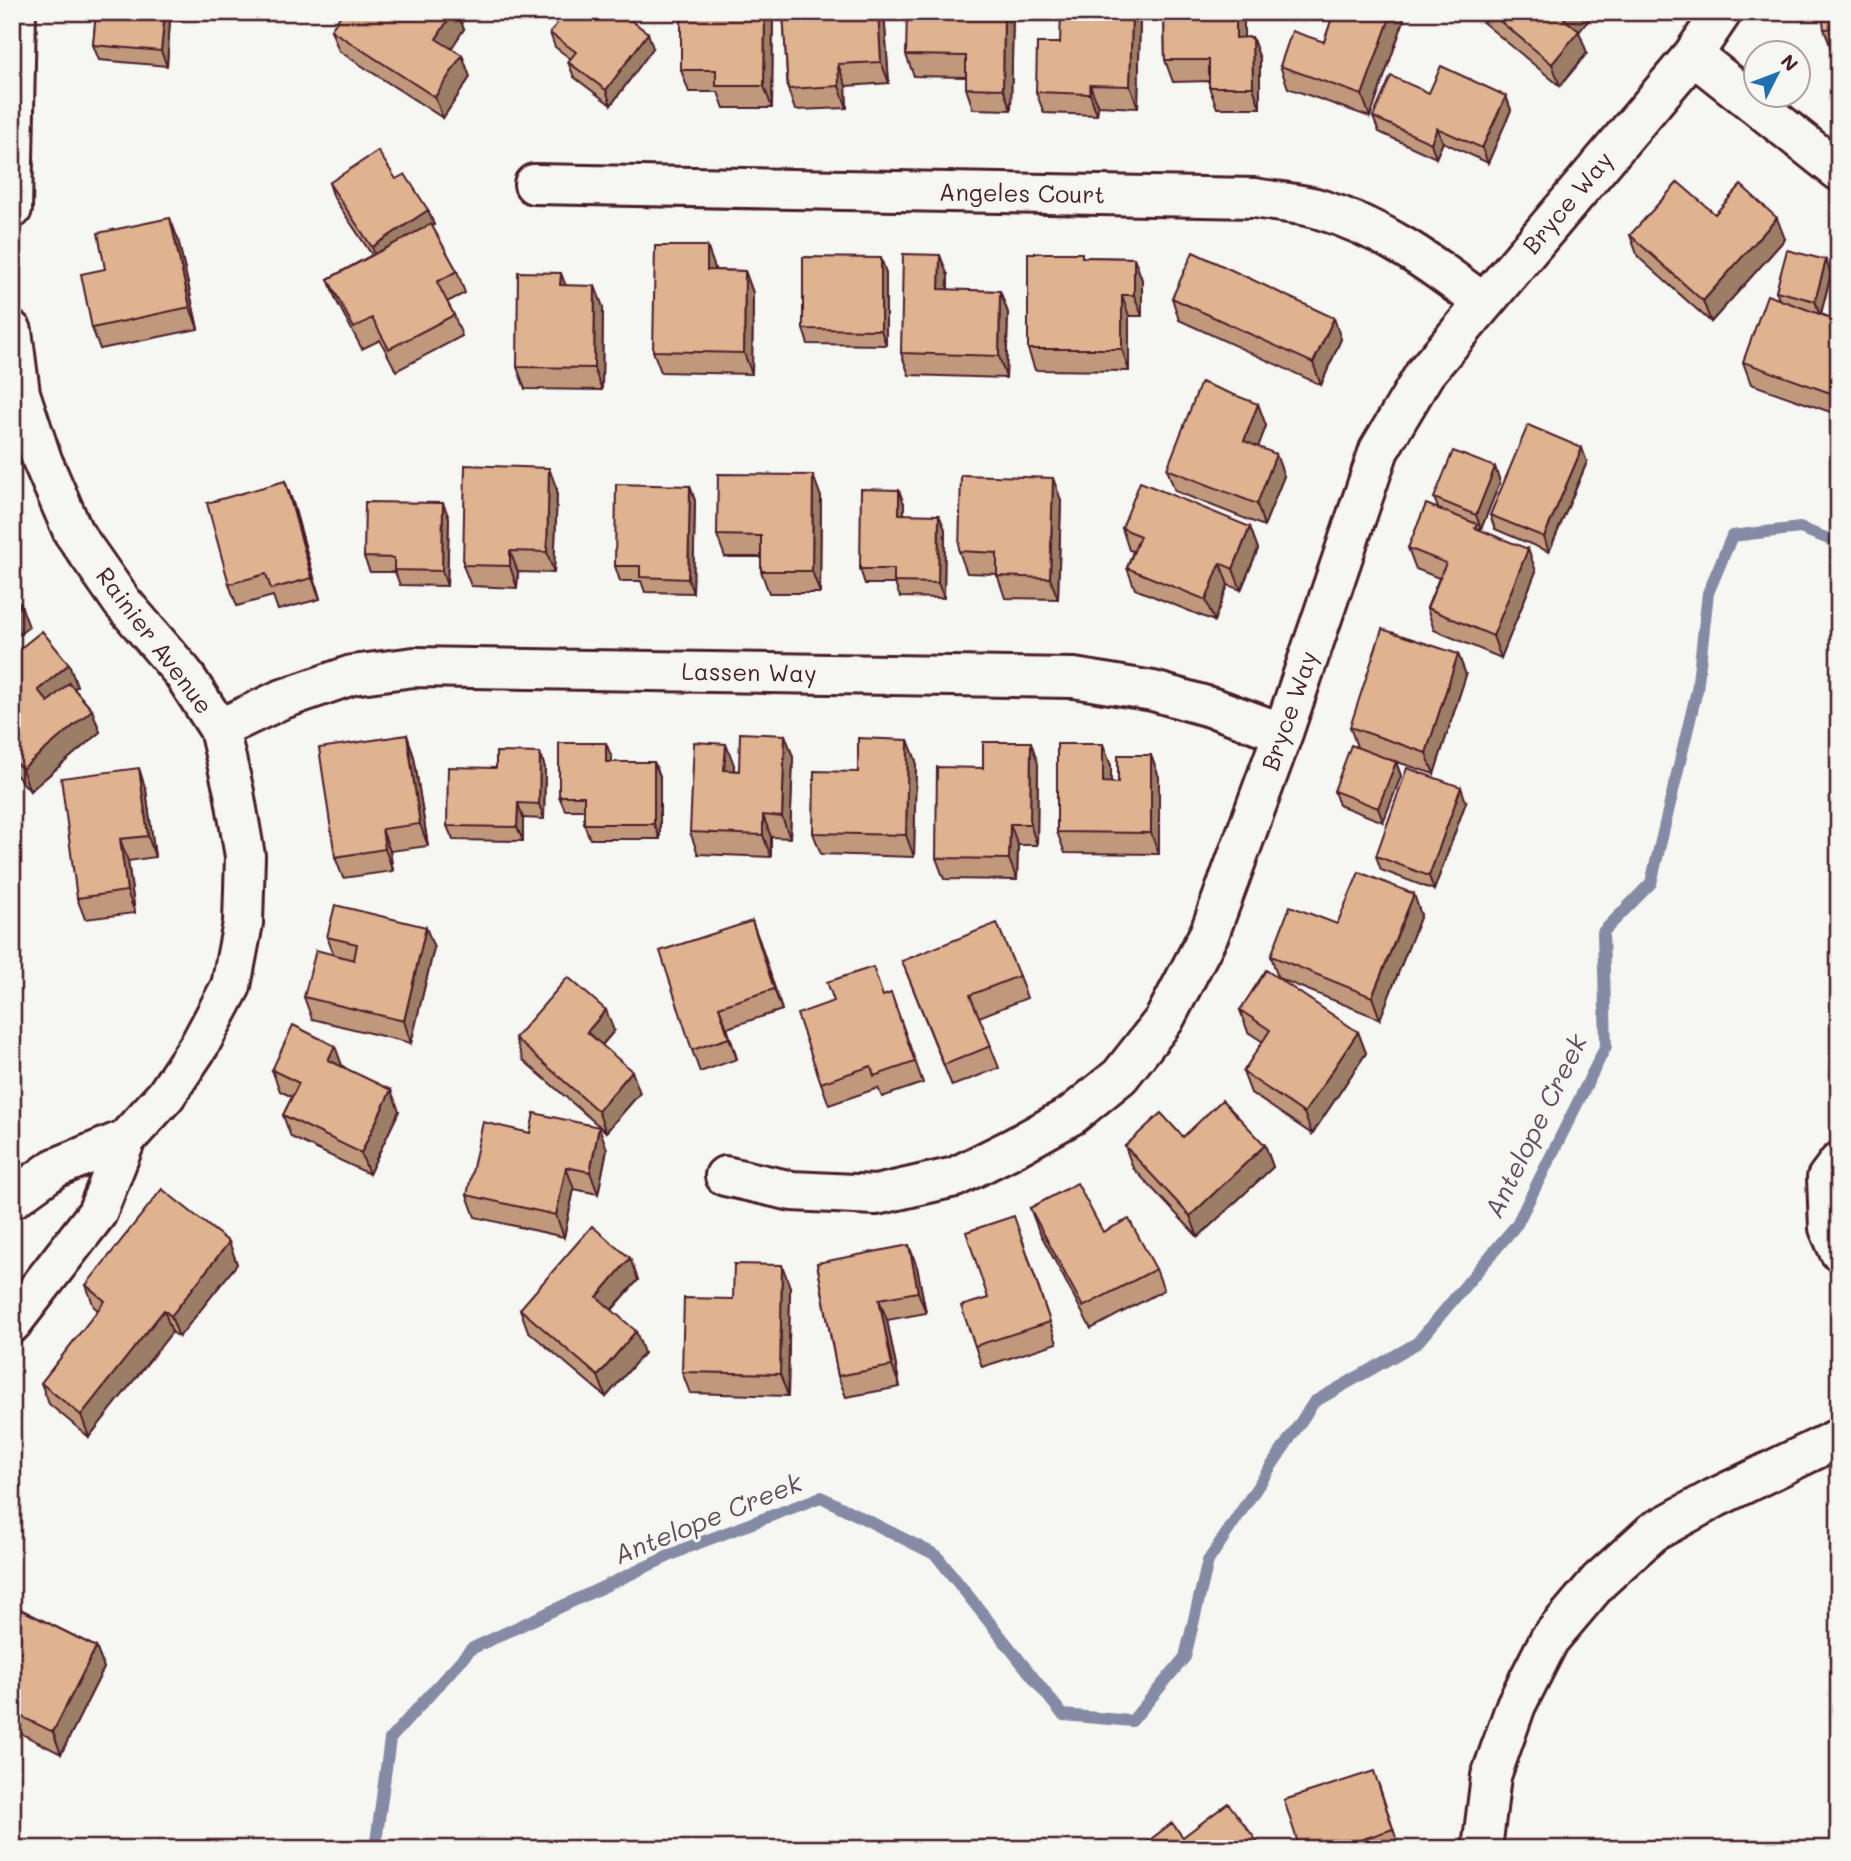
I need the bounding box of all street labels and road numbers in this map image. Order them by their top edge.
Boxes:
street label: Bryce Way [1515,144,1619,260]
street label: Angeles Court [939,176,1105,209]
street label: Rainier Avenue [90,561,221,720]
street label: Bryce Way [1254,647,1324,775]
street label: Lassen Way [681,655,817,688]

